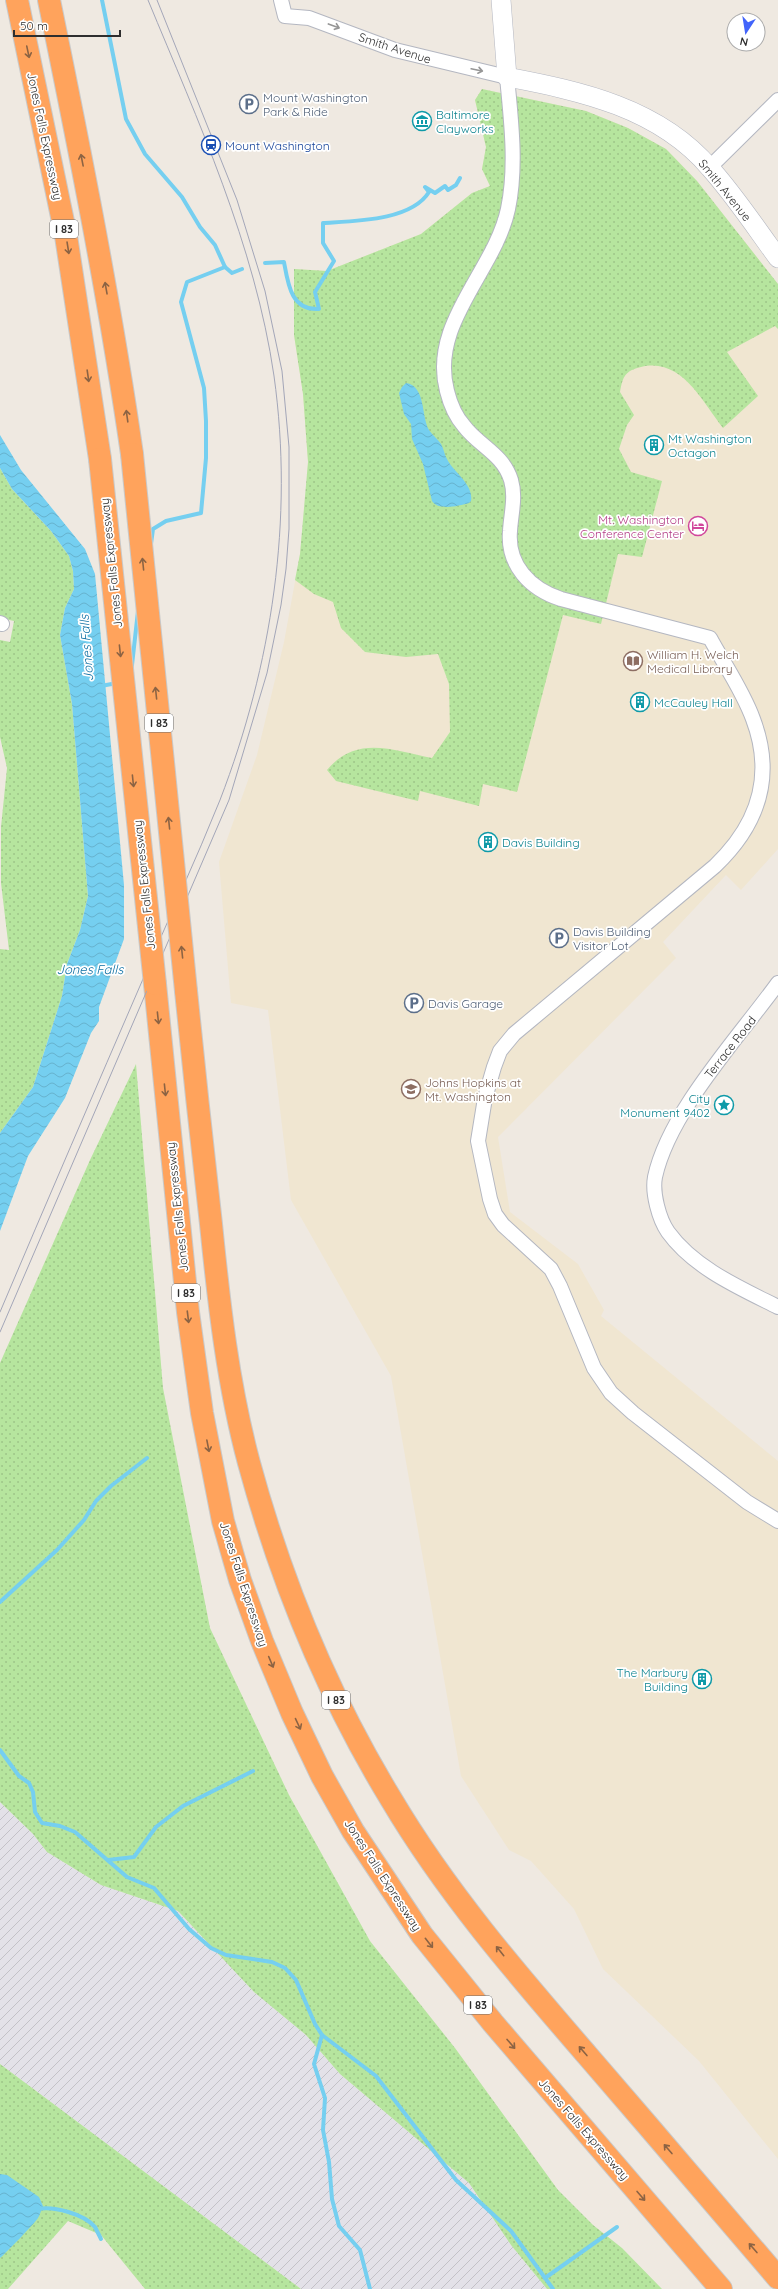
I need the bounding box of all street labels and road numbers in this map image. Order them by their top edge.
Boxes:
street label: Smith Avenue [357,29,433,67]
street label: Jones Falls Expressway [24,71,66,201]
street label: Smith Avenue [695,156,755,224]
road number: I 83 [50,220,78,238]
street label: Jones Falls Expressway [97,497,125,629]
road number: I 83 [145,714,173,732]
street label: Jones Falls Expressway [130,819,158,951]
street label: Terrace Road [701,1013,759,1081]
street label: Jones Falls Expressway [163,1141,191,1273]
road number: I 83 [172,1284,200,1302]
street label: Jones Falls Expressway [217,1520,271,1648]
road number: I 83 [322,1691,350,1709]
street label: Jones Falls Expressway [341,1816,425,1934]
road number: I 83 [464,1996,492,2014]
street label: Jones Falls Expressway [536,2075,632,2183]

